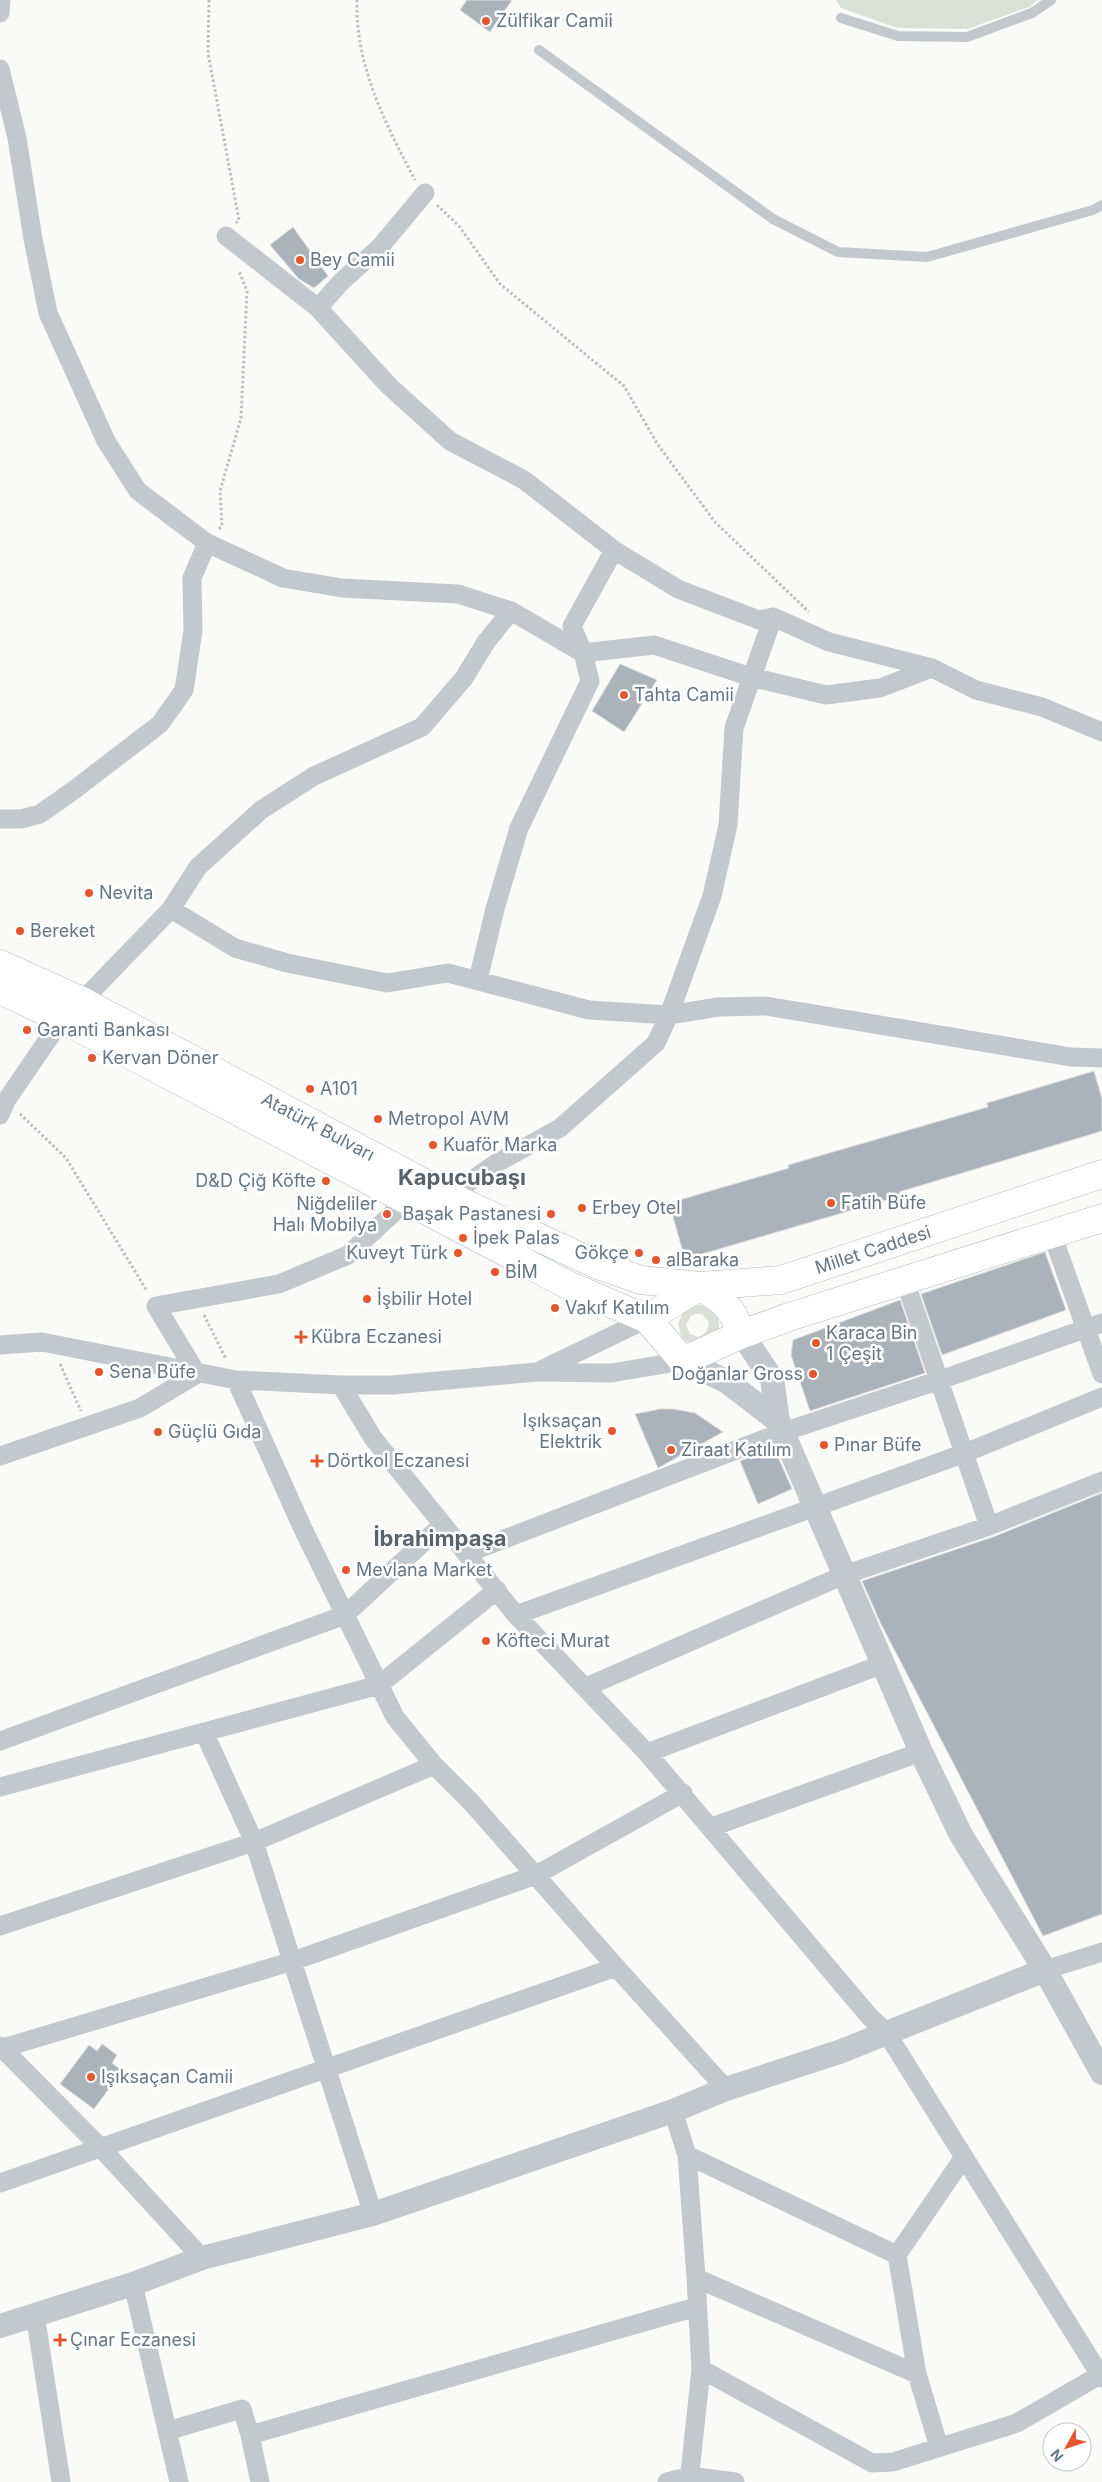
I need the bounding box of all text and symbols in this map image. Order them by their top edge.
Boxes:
place label: Zülfikar Camii [496,10,613,31]
marker: Zülfikar Camii [480,15,492,27]
place label: Bey Camii [310,249,395,270]
marker: Bey Camii [294,254,306,266]
place label: Tahta Camii [634,684,734,705]
marker: Tahta Camii [618,689,630,701]
place label: Nevita [99,882,153,903]
marker: Nevita [83,887,95,899]
place label: Bereket [30,920,95,941]
marker: Bereket [14,925,26,937]
place label: Garanti Bankası [37,1019,170,1040]
marker: Garanti Bankası [21,1024,33,1036]
place label: Kervan Döner [102,1047,219,1068]
marker: Kervan Döner [86,1052,98,1064]
place label: A101 [320,1078,358,1099]
marker: A101 [304,1083,316,1095]
street label: Atatürk Bulvarı [258,1088,378,1165]
place label: Metropol AVM [388,1108,509,1129]
marker: Metropol AVM [372,1113,384,1125]
place label: Kuaför Marka [443,1134,557,1155]
marker: Kuaför Marka [427,1139,439,1151]
district label: Kapucubaşı [398,1164,526,1190]
place label: D&D Çiğ Köfte [195,1170,316,1191]
marker: D&D Çiğ Köfte [320,1175,332,1187]
place label: Fatih Büfe [841,1192,926,1213]
place label: Niğdeliler Halı Mobilya [273,1193,377,1235]
place label: Erbey Otel [592,1197,681,1218]
marker: Fatih Büfe [825,1197,837,1209]
marker: Erbey Otel [576,1202,588,1214]
place label: Başak Pastanesi [402,1203,541,1224]
marker: Niğdeliler Halı Mobilya [381,1208,393,1220]
marker: Başak Pastanesi [545,1208,557,1220]
street label: Millet Caddesi [812,1221,933,1278]
place label: İpek Palas [473,1226,560,1248]
marker: İpek Palas [457,1232,469,1244]
place label: Kuveyt Türk [346,1242,448,1263]
place label: Gökçe [575,1242,629,1263]
marker: Kuveyt Türk [452,1247,464,1259]
marker: Gökçe [633,1247,645,1259]
place label: alBaraka [666,1249,739,1270]
marker: alBaraka [650,1254,662,1266]
place label: BİM [505,1260,538,1282]
marker: BİM [489,1266,501,1278]
place label: İşbilir Hotel [377,1287,472,1309]
marker: İşbilir Hotel [361,1293,373,1305]
place label: Vakıf Katılım [565,1297,670,1318]
marker: Vakıf Katılım [549,1302,561,1314]
place label: Karaca Bin 1 Çeşit [826,1322,918,1364]
place label: Kübra Eczanesi [311,1326,442,1347]
marker: Kübra Eczanesi [295,1331,307,1343]
marker: Karaca Bin 1 Çeşit [810,1337,822,1349]
place label: Sena Büfe [109,1361,196,1382]
place label: Doğanlar Gross [671,1363,803,1384]
marker: Sena Büfe [93,1366,105,1378]
marker: Doğanlar Gross [807,1368,819,1380]
place label: Işıksaçan Elektrik [523,1410,602,1452]
place label: Güçlü Gıda [168,1421,261,1442]
marker: Işıksaçan Elektrik [606,1425,618,1437]
marker: Güçlü Gıda [152,1426,164,1438]
place label: Pınar Büfe [834,1434,922,1455]
place label: Ziraat Katılım [681,1439,792,1460]
marker: Pınar Büfe [818,1439,830,1451]
marker: Ziraat Katılım [665,1444,677,1456]
place label: Dörtkol Eczanesi [327,1450,469,1471]
marker: Dörtkol Eczanesi [311,1455,323,1467]
district label: İbrahimpaşa [373,1525,507,1551]
place label: Mevlana Market [356,1559,492,1580]
marker: Mevlana Market [340,1564,352,1576]
place label: Köfteci Murat [496,1630,610,1651]
marker: Köfteci Murat [480,1635,492,1647]
place label: Işıksaçan Camii [101,2066,233,2087]
marker: Işıksaçan Camii [85,2071,97,2083]
place label: Çınar Eczanesi [70,2329,196,2350]
marker: Çınar Eczanesi [54,2334,66,2346]
north arrow [1042,2422,1092,2472]
text: N [1047,2446,1067,2465]

